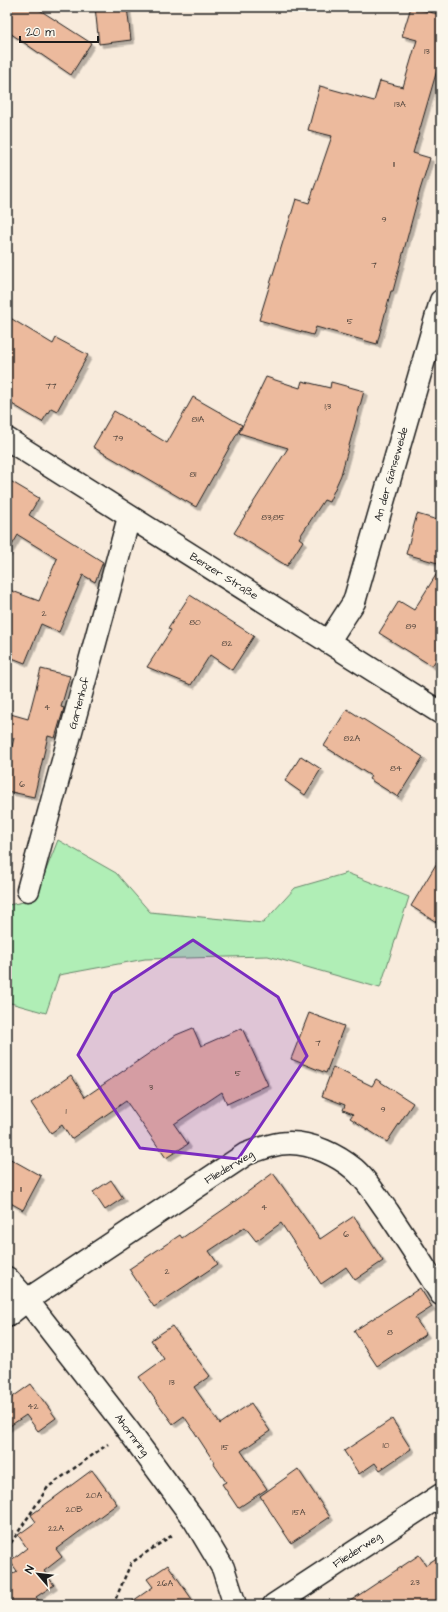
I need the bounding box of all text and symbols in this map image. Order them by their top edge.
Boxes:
scale bar [20,18,98,44]
text: 20 m [26,24,55,41]
house number: 13 [424,45,430,58]
house number: 13A [394,98,406,111]
house number: 11 [393,158,395,171]
house number: 9 [381,213,387,226]
house number: 7 [371,259,377,272]
house number: 5 [347,315,354,328]
house number: 77 [45,380,57,393]
house number: 1;3 [325,400,332,413]
house number: 81A [192,413,205,426]
street label: An der Gänseweide [370,425,412,523]
house number: 79 [113,432,123,445]
house number: 81 [190,468,197,481]
house number: 83;85 [261,511,285,524]
street label: Benzer Straße [187,549,261,603]
house number: 2 [41,607,47,620]
house number: 80 [189,616,201,629]
house number: 89 [406,620,416,633]
house number: 82 [222,637,233,650]
street label: Gartenhof [65,675,93,731]
house number: 4 [44,701,50,714]
house number: 82A [344,732,361,745]
house number: 84 [390,762,402,775]
house number: 6 [19,778,25,791]
house number: 7 [315,1037,321,1050]
house number: 5 [235,1067,242,1080]
house number: 3 [149,1081,154,1094]
house number: 9 [380,1103,386,1116]
house number: 1 [65,1105,67,1118]
street label: Fliederweg [202,1146,257,1188]
house number: 11 [20,1183,22,1196]
house number: 4 [261,1201,267,1214]
house number: 6 [343,1228,349,1241]
house number: 2 [164,1265,170,1278]
house number: 8 [387,1326,393,1339]
house number: 13 [169,1376,175,1389]
house number: 42 [27,1400,39,1413]
street label: Ahornring [110,1411,153,1460]
house number: 10 [383,1439,390,1452]
house number: 15 [221,1441,229,1454]
house number: 20A [86,1489,103,1502]
house number: 20B [65,1503,83,1516]
house number: 15A [292,1506,306,1519]
house number: 22A [48,1522,64,1535]
street label: Fliederweg [330,1529,385,1572]
north arrow [18,1554,58,1594]
text: N [21,1563,38,1576]
house number: 23 [410,1576,420,1589]
house number: 26A [157,1577,174,1590]

